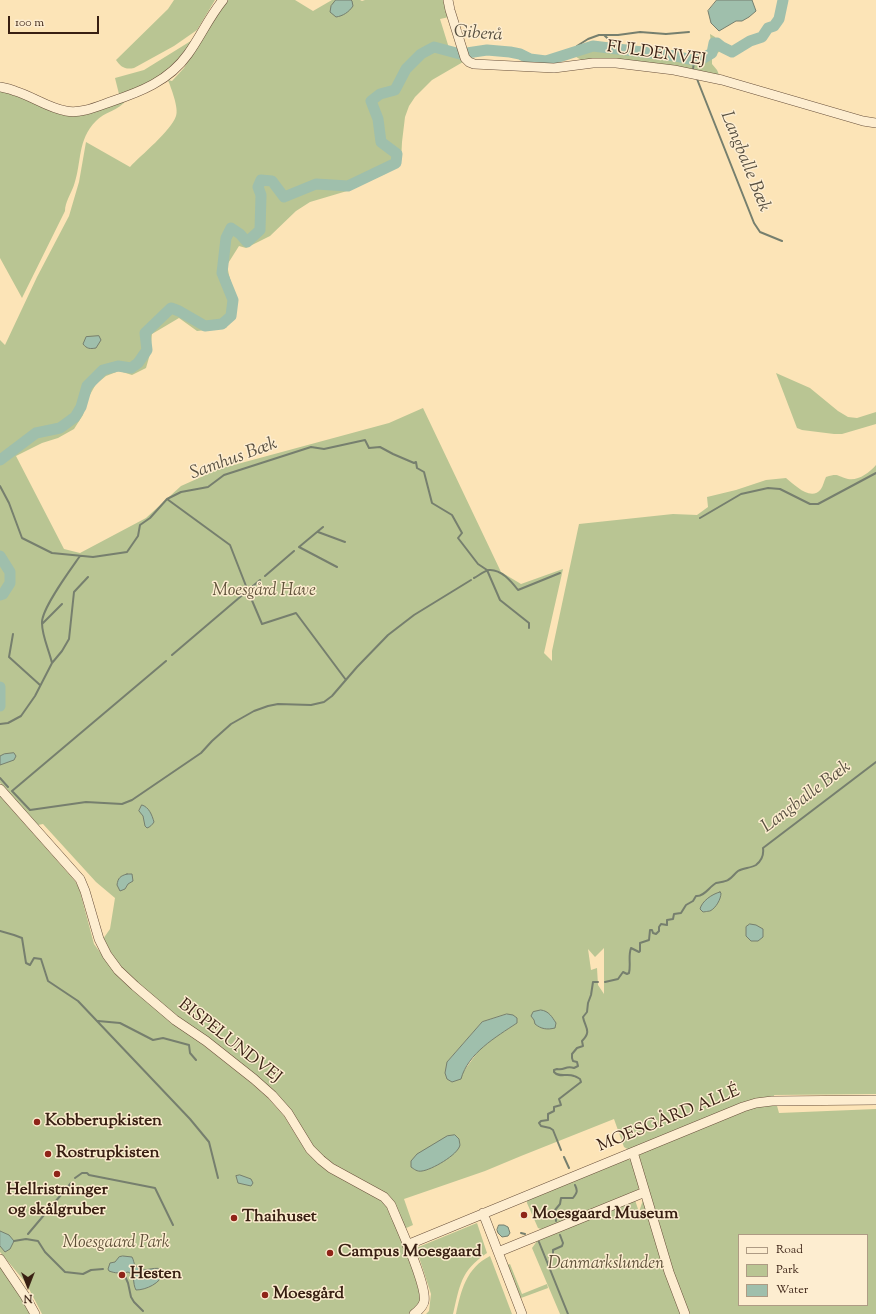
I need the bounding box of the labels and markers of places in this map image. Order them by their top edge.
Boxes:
place label: Kobberupkisten [45,1112,162,1132]
marker: Kobberupkisten [32,1117,42,1127]
place label: Rostrupkisten [56,1144,160,1164]
marker: Rostrupkisten [43,1149,53,1159]
marker: Hellristninger og skålgruber [52,1169,62,1179]
place label: Hellristninger og skålgruber [6,1181,108,1221]
place label: Moesgaard Museum [532,1205,678,1225]
place label: Thaihuset [242,1208,317,1228]
marker: Moesgaard Museum [519,1210,529,1220]
marker: Thaihuset [229,1213,239,1223]
place label: Campus Moesgaard [338,1243,482,1263]
marker: Campus Moesgaard [325,1248,335,1258]
place label: Hesten [130,1265,182,1285]
marker: Hesten [117,1270,127,1280]
place label: Moesgård [273,1285,344,1305]
marker: Moesgård [260,1290,270,1300]

